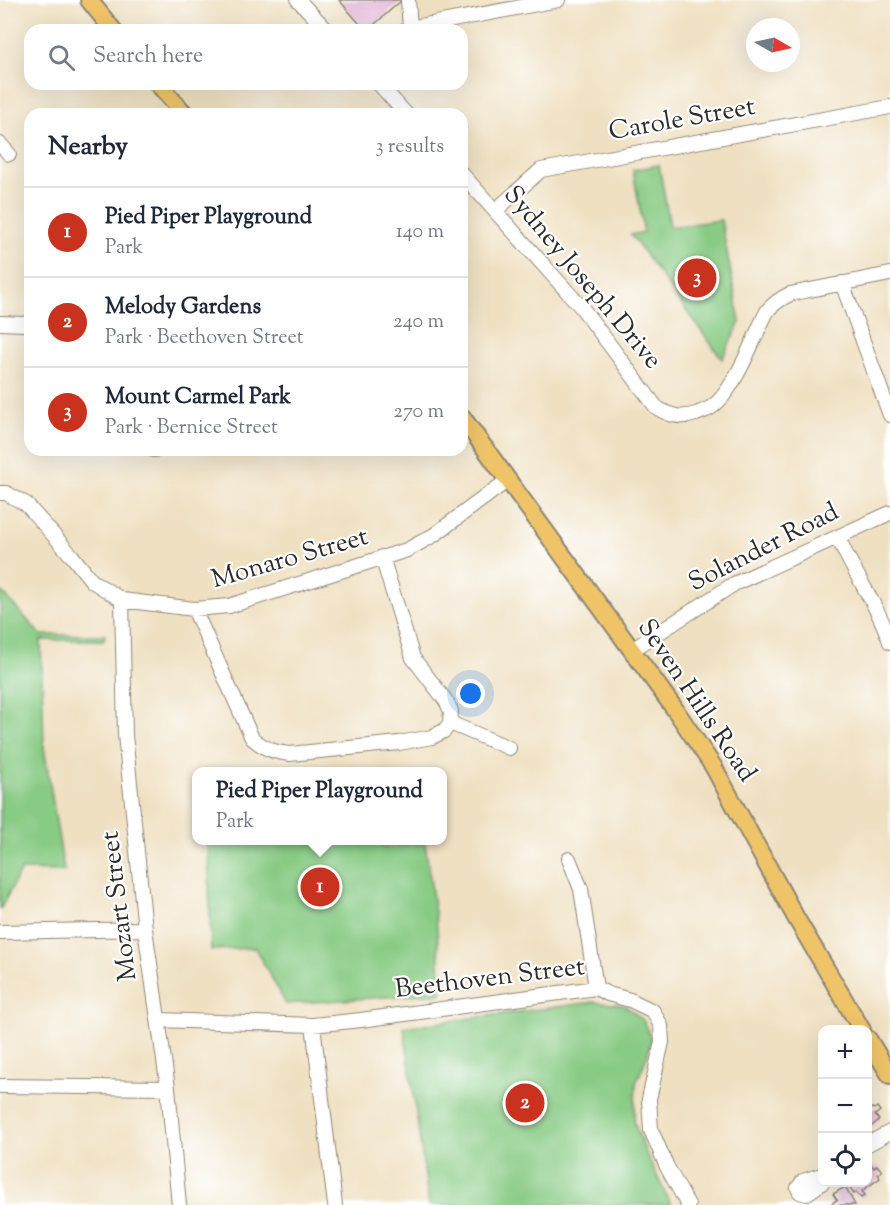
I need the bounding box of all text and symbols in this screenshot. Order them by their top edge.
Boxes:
north arrow [746,18,800,72]
search box [24,24,468,90]
icon: search [45,41,78,74]
text: Search here [93,41,203,73]
street label: Carole Street [606,89,758,151]
text: Nearby [48,129,128,166]
text: 3 results [375,133,444,162]
street label: Sydney Joseph Drive [494,178,670,378]
text: Pied Piper Playground [105,202,312,234]
text: 1 [64,218,71,247]
text: 140 m [396,218,444,247]
text: Park [105,234,143,263]
pin: 3 [678,256,716,300]
text: Melody Gardens [105,292,261,324]
text: 2 [63,308,72,337]
text: 240 m [393,308,444,337]
text: Park · Beethoven Street [105,324,304,353]
text: Mount Carmel Park [105,382,291,414]
text: 3 [63,398,72,427]
text: 270 m [394,398,444,427]
text: Park · Bernice Street [105,414,278,443]
street label: Solander Road [682,494,846,602]
street label: Monaro Street [207,519,373,599]
street label: Seven Hills Road [628,612,765,790]
your location [456,679,485,708]
popup [192,767,447,845]
text: Pied Piper Playground [216,776,423,808]
text: Park [216,808,254,837]
street label: Mozart Street [92,829,148,983]
pin: 1 [300,864,340,910]
street label: Beethoven Street [393,949,587,1009]
map controls [818,1025,872,1187]
button: + [818,1025,872,1079]
button: − [818,1079,872,1133]
pin: 2 [506,1080,544,1126]
button: locate [818,1133,872,1187]

